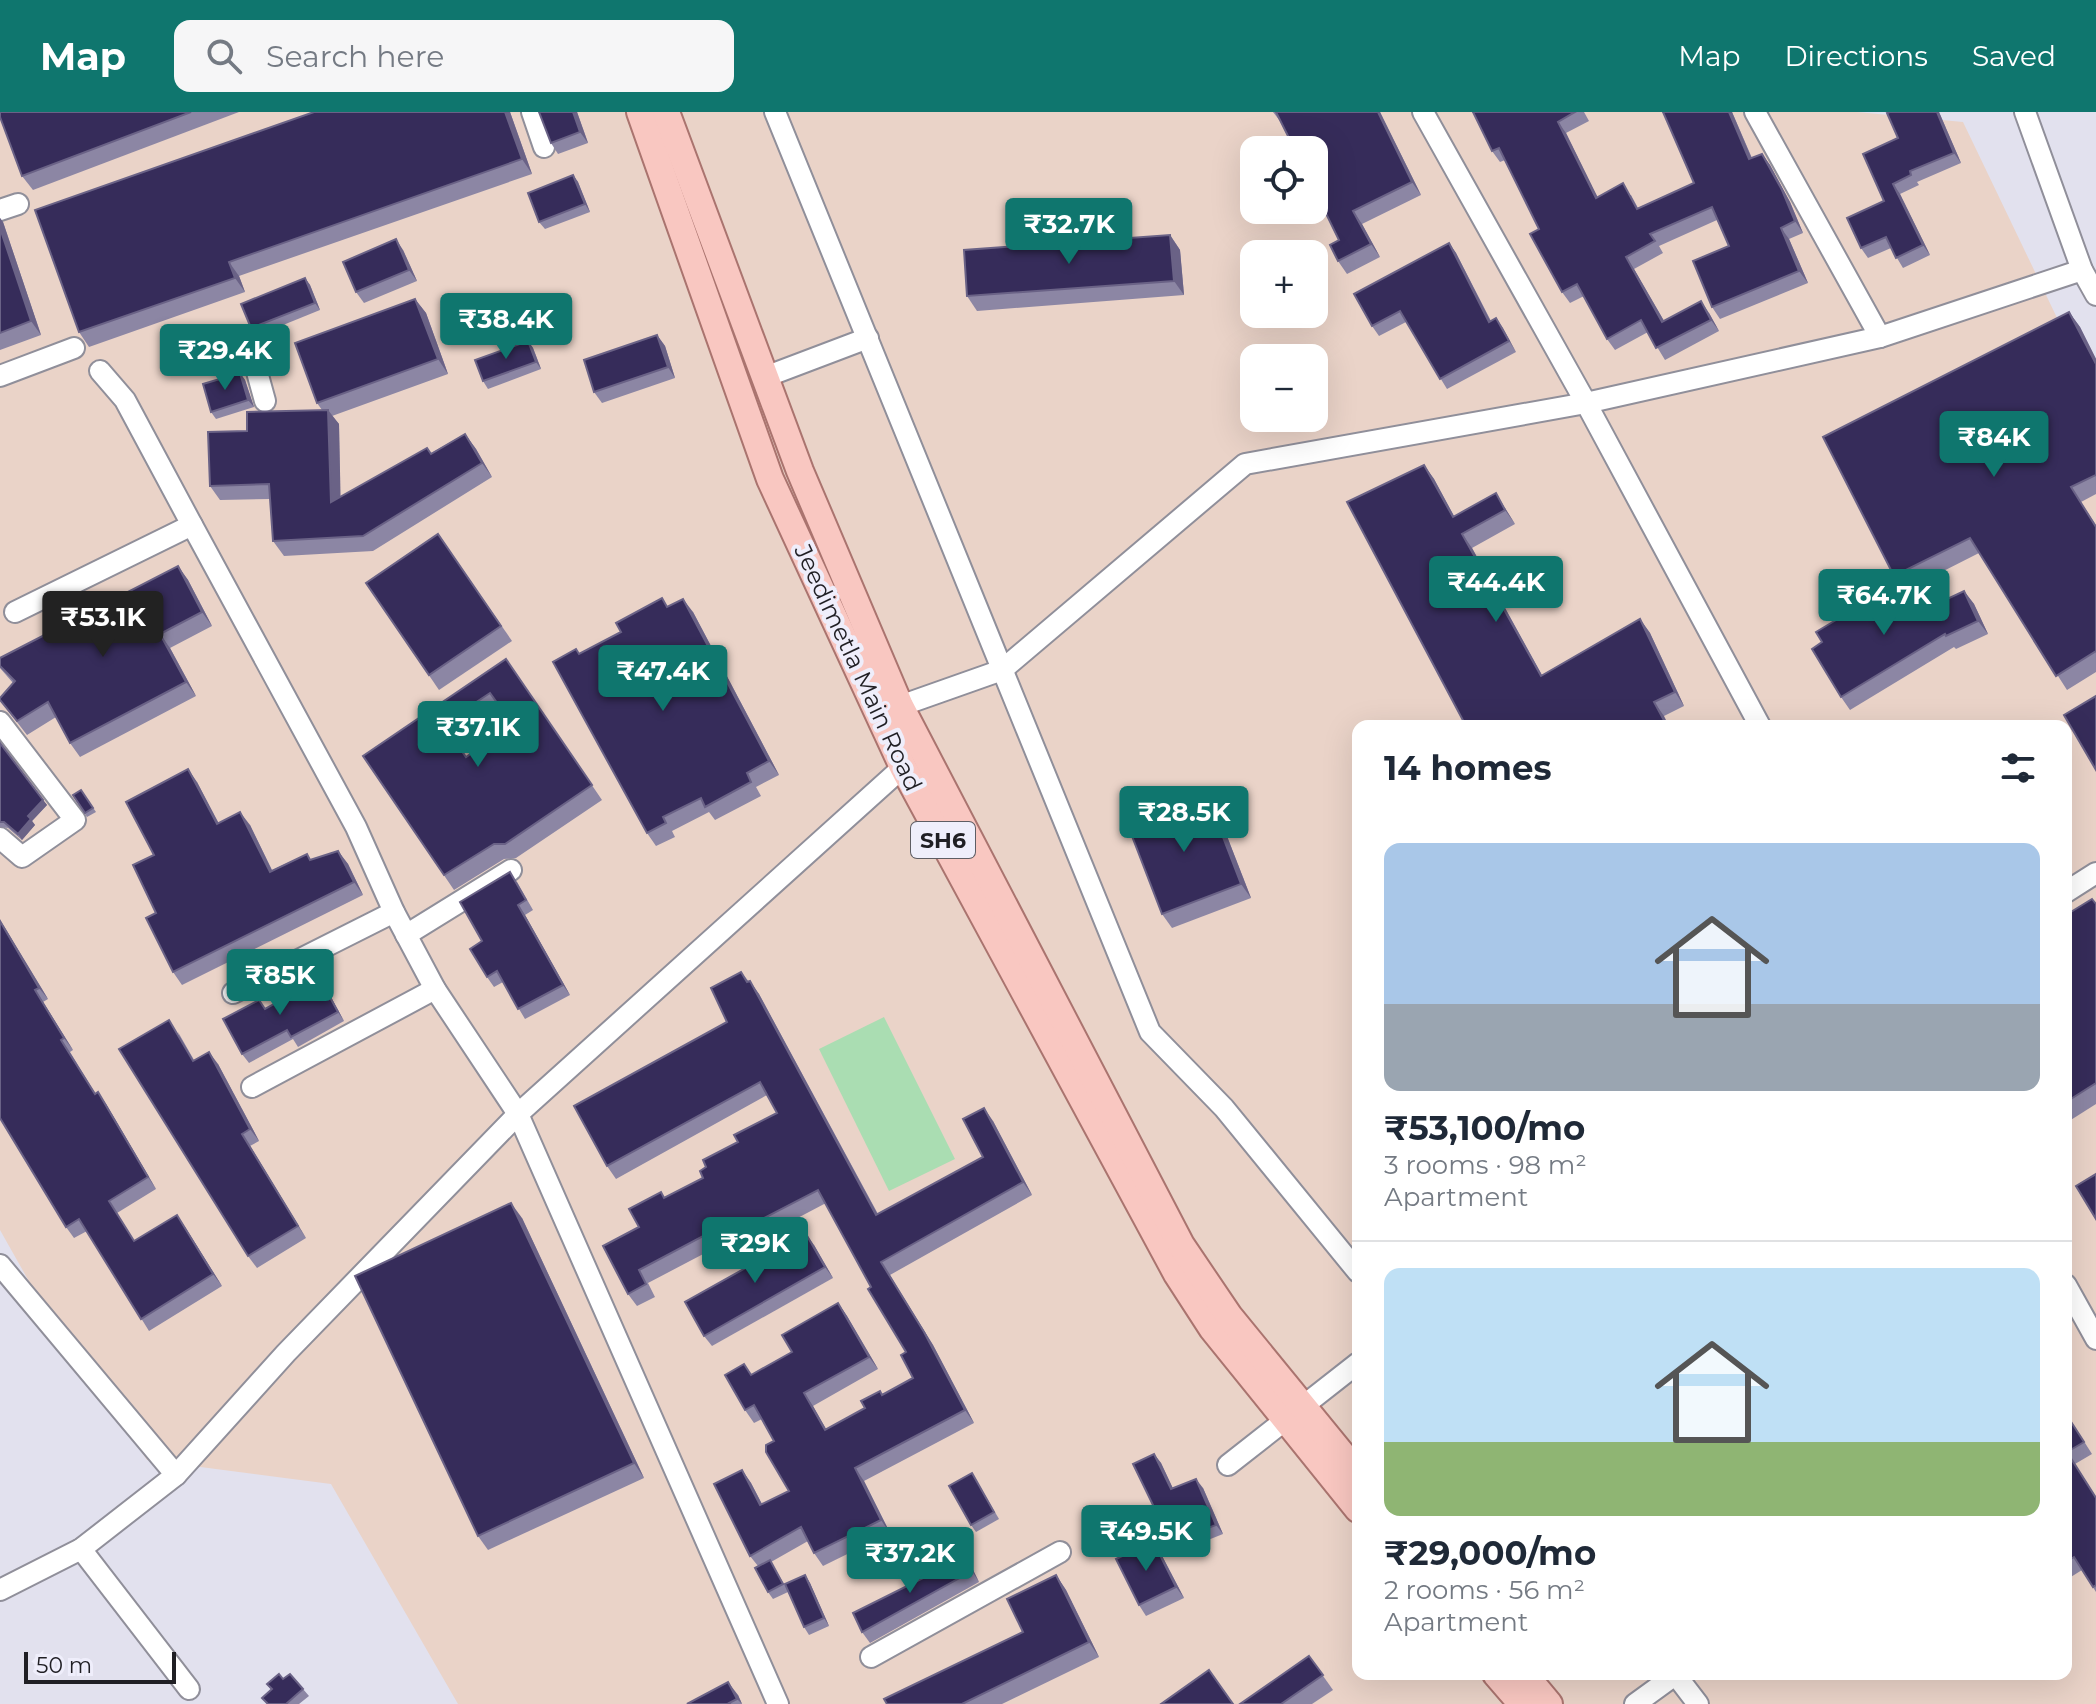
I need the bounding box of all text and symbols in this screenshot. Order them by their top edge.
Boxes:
search box [174,20,734,92]
text: Map [40,33,126,80]
icon: search [202,34,246,78]
text: Search here [266,38,444,75]
text: Map [1678,39,1740,73]
text: Directions [1784,39,1928,73]
text: Saved [1972,39,2056,73]
map controls [1240,136,1328,432]
button: locate [1240,136,1328,224]
pin: ₹32.7K [1004,198,1134,266]
text: ₹32.7K [1023,208,1115,240]
button: + [1240,240,1328,328]
pin: ₹38.4K [441,293,571,361]
text: ₹38.4K [458,303,554,335]
pin: ₹29.4K [160,324,290,392]
text: ₹29.4K [178,334,272,366]
button: − [1240,344,1328,432]
pin: ₹84K [1947,411,2041,479]
text: ₹84K [1957,421,2031,453]
street label: Jeedimetla Main Road [788,539,928,796]
pin: ₹44.4K [1431,556,1561,624]
text: ₹44.4K [1447,566,1545,598]
pin: ₹64.7K [1819,569,1949,637]
text: ₹64.7K [1836,579,1932,611]
pin: ₹53.1K [38,591,168,659]
text: ₹53.1K [60,601,146,633]
pin: ₹47.4K [598,645,728,713]
text: ₹47.4K [616,655,710,687]
pin: ₹37.1K [413,701,543,769]
text: ₹37.1K [436,711,520,743]
icon: filters [1996,746,2040,790]
text: 14 homes [1384,747,1552,789]
pin: ₹28.5K [1119,786,1249,854]
text: ₹28.5K [1137,796,1231,828]
road number: SH6 [911,822,975,858]
icon: home [1640,895,1784,1039]
pin: ₹85K [233,949,327,1017]
text: ₹85K [245,959,315,991]
text: ₹53,100/mo [1384,1107,1585,1149]
text: 3 rooms · 98 m² [1384,1149,1587,1181]
text: Apartment [1384,1181,1528,1213]
pin: ₹29K [708,1217,802,1285]
text: ₹29K [720,1227,790,1259]
icon: home [1640,1320,1784,1464]
pin: ₹49.5K [1081,1505,1211,1573]
text: ₹49.5K [1099,1515,1193,1547]
pin: ₹37.2K [845,1527,975,1595]
text: ₹29,000/mo [1384,1532,1596,1574]
text: ₹37.2K [865,1537,955,1569]
text: 2 rooms · 56 m² [1384,1574,1585,1606]
text: Apartment [1384,1606,1528,1638]
scale bar [24,1648,176,1684]
text: 50 m [36,1652,92,1679]

